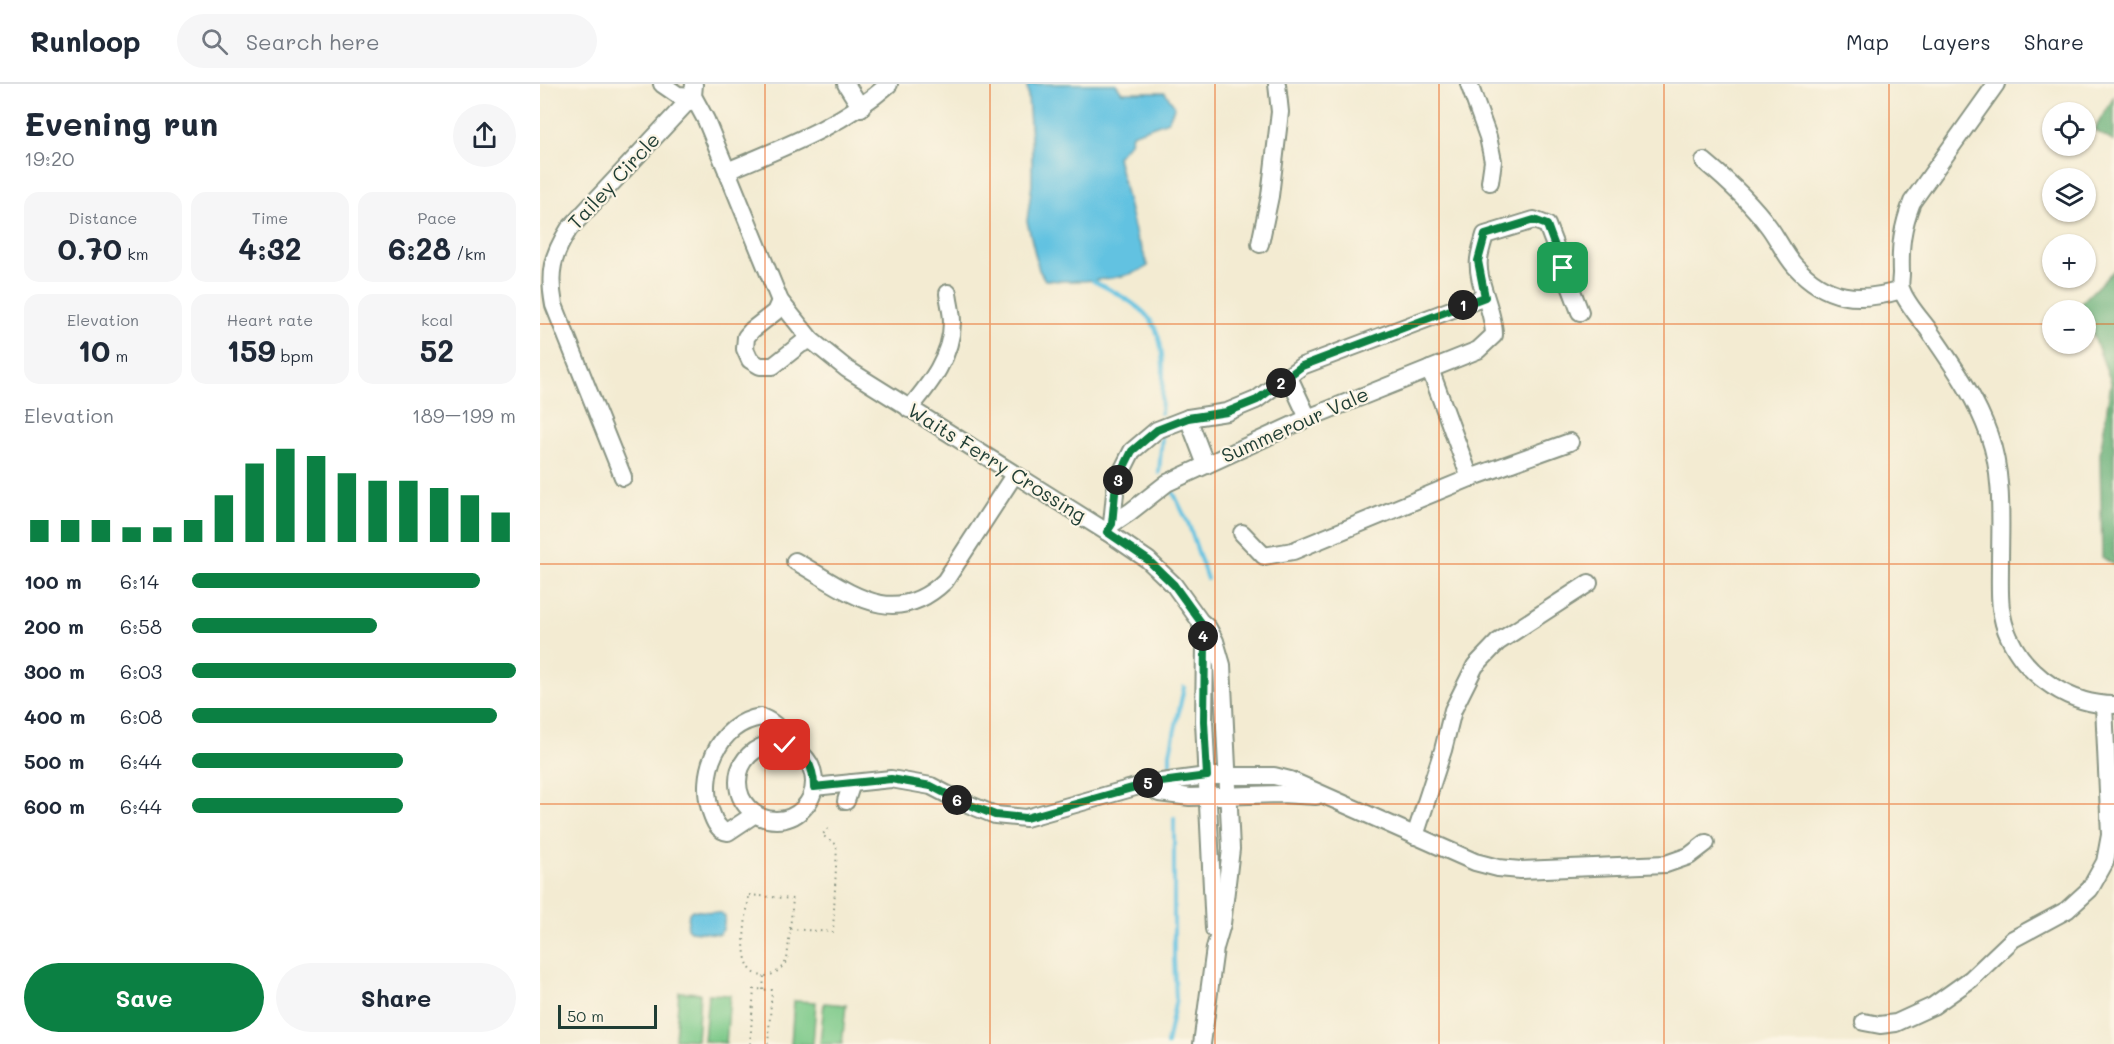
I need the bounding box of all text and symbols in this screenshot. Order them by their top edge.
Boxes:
search box [177,14,597,68]
text: Runloop [30,23,141,59]
icon: search [198,25,231,58]
text: Search here [246,27,380,56]
text: Map [1846,28,1889,55]
text: Layers [1922,28,1991,55]
text: Share [2024,28,2084,55]
text: Evening run [24,101,218,144]
map controls [2042,102,2096,354]
button: locate [2042,102,2096,156]
button: share [453,104,516,167]
street label: Tailey Circle [562,126,665,234]
text: 19:20 [24,145,74,171]
button: layers [2042,168,2096,222]
text: Distance [69,207,137,228]
text: Time [252,207,288,228]
text: Pace [417,207,457,228]
text: 0.70 [58,228,122,268]
text: 4:32 [238,228,302,268]
text: 6:28 [388,228,451,268]
button: + [2042,234,2096,288]
pin [1537,242,1588,293]
text: km [122,243,148,264]
text: /km [451,243,486,264]
icon: arrive [1546,251,1579,284]
pin: 1 [1448,290,1478,320]
text: 1 [1459,294,1467,315]
button: − [2042,300,2096,354]
text: Elevation [67,309,139,330]
text: Heart rate [227,309,313,330]
text: kcal [421,309,453,330]
text: 10 [78,330,110,370]
text: 159 [227,330,275,370]
text: 52 [420,330,454,370]
text: m [110,345,128,366]
text: bpm [275,345,313,366]
pin: 2 [1266,368,1296,398]
text: 2 [1277,372,1285,393]
street label: Summerour Vale [1217,380,1372,468]
street label: Waits Ferry Crossing [903,397,1092,528]
text: Elevation [24,402,114,428]
text: 189–199 m [412,402,516,428]
pin: 3 [1103,465,1133,495]
text: 3 [1113,469,1123,490]
text: 100 m [24,568,82,594]
text: 6:14 [120,568,159,594]
text: 200 m [24,613,84,639]
text: 6:58 [120,613,162,639]
pin: 4 [1188,621,1218,651]
text: 4 [1198,625,1208,646]
text: 300 m [24,658,85,684]
text: 6:03 [120,658,162,684]
text: 400 m [24,703,85,729]
text: 6:08 [120,703,163,729]
pin [759,719,810,770]
icon: check [768,728,801,761]
text: 500 m [24,748,84,774]
text: 6:44 [120,748,162,774]
pin: 5 [1133,768,1163,798]
text: 5 [1143,772,1153,793]
pin: 6 [942,785,972,815]
text: 6 [952,789,962,810]
text: 600 m [24,793,85,819]
text: 6:44 [120,793,162,819]
button: Save [24,963,264,1032]
button: Share [276,963,516,1032]
scale bar [558,1002,657,1030]
text: 50 m [567,1005,604,1026]

